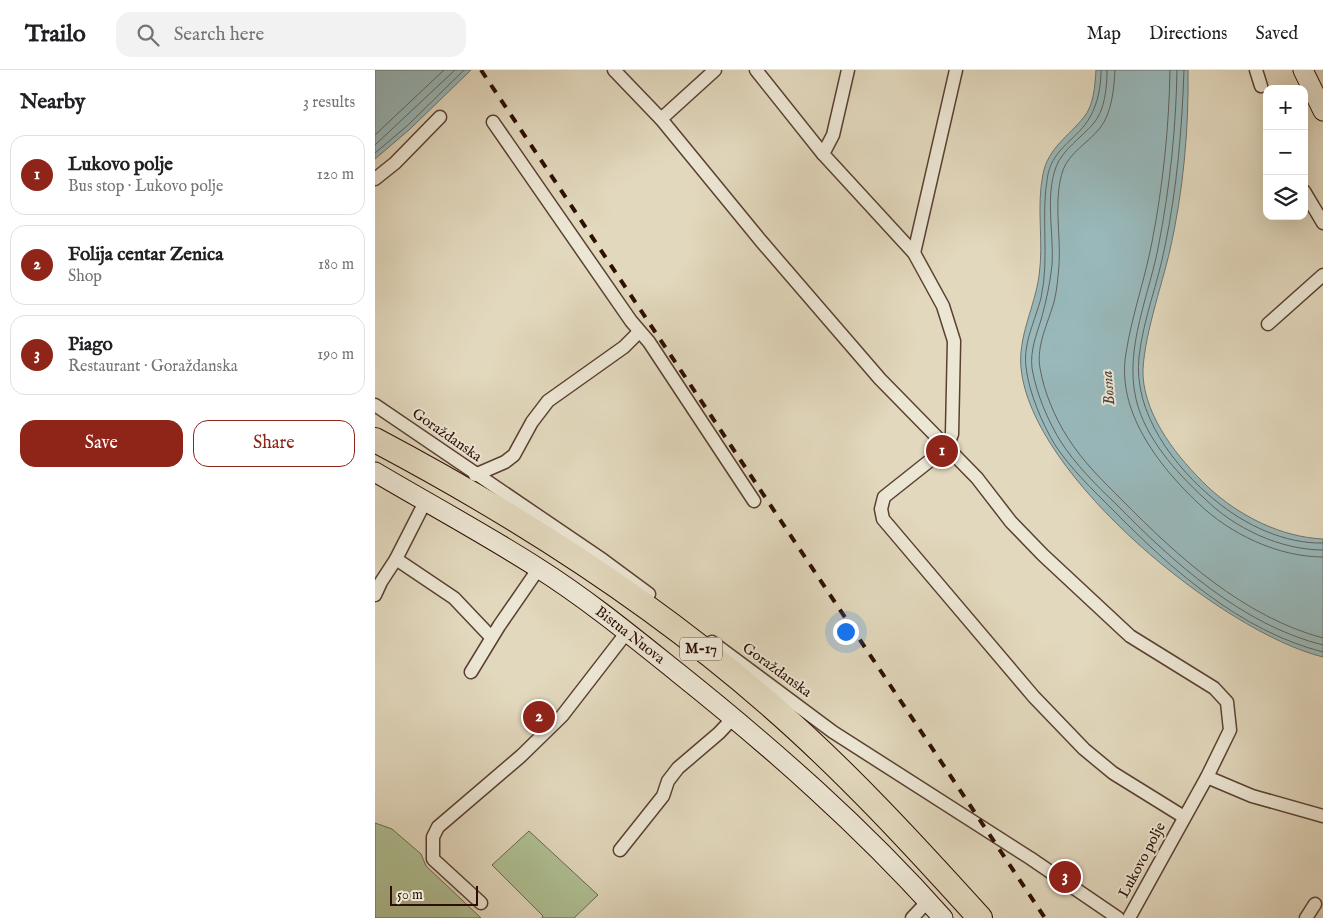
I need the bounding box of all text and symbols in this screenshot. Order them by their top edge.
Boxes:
search box [116,12,466,57]
text: Trailo [25,19,86,50]
icon: search [134,21,162,49]
text: Search here [174,23,264,47]
text: Map [1087,23,1121,46]
text: Directions [1149,23,1227,46]
text: Saved [1255,23,1298,46]
map controls [1263,85,1308,220]
button: + [1263,85,1308,130]
text: Nearby [20,89,85,116]
text: 3 results [303,93,355,113]
button: − [1263,130,1308,175]
text: Lukovo polje [68,153,173,177]
text: 1 [34,165,40,185]
text: 120 m [317,165,354,185]
button: layers [1263,175,1308,220]
text: Bus stop · Lukovo polje [68,177,223,197]
text: Folija centar Zenica [68,243,224,267]
text: 2 [33,255,41,275]
text: 180 m [318,255,354,275]
text: Shop [68,267,102,287]
text: Piago [68,333,113,357]
text: 3 [34,345,40,365]
text: 190 m [317,345,354,365]
text: Restaurant · Goraždanska [68,357,238,377]
water label: Bosna [1098,370,1120,406]
street label: Goraždanska [408,404,486,466]
button: Save [20,420,183,467]
button: Share [193,420,355,467]
pin: 1 [926,432,958,470]
street label: Bistua Nuova [591,602,669,668]
your location [833,619,859,645]
road number: M-17 [680,638,722,660]
street label: Goraždanska [739,638,816,702]
pin: 2 [523,698,555,736]
street label: Lukovo polje [1114,819,1170,901]
pin: 3 [1049,858,1081,896]
scale bar [390,883,477,906]
text: 50 m [397,886,423,904]

